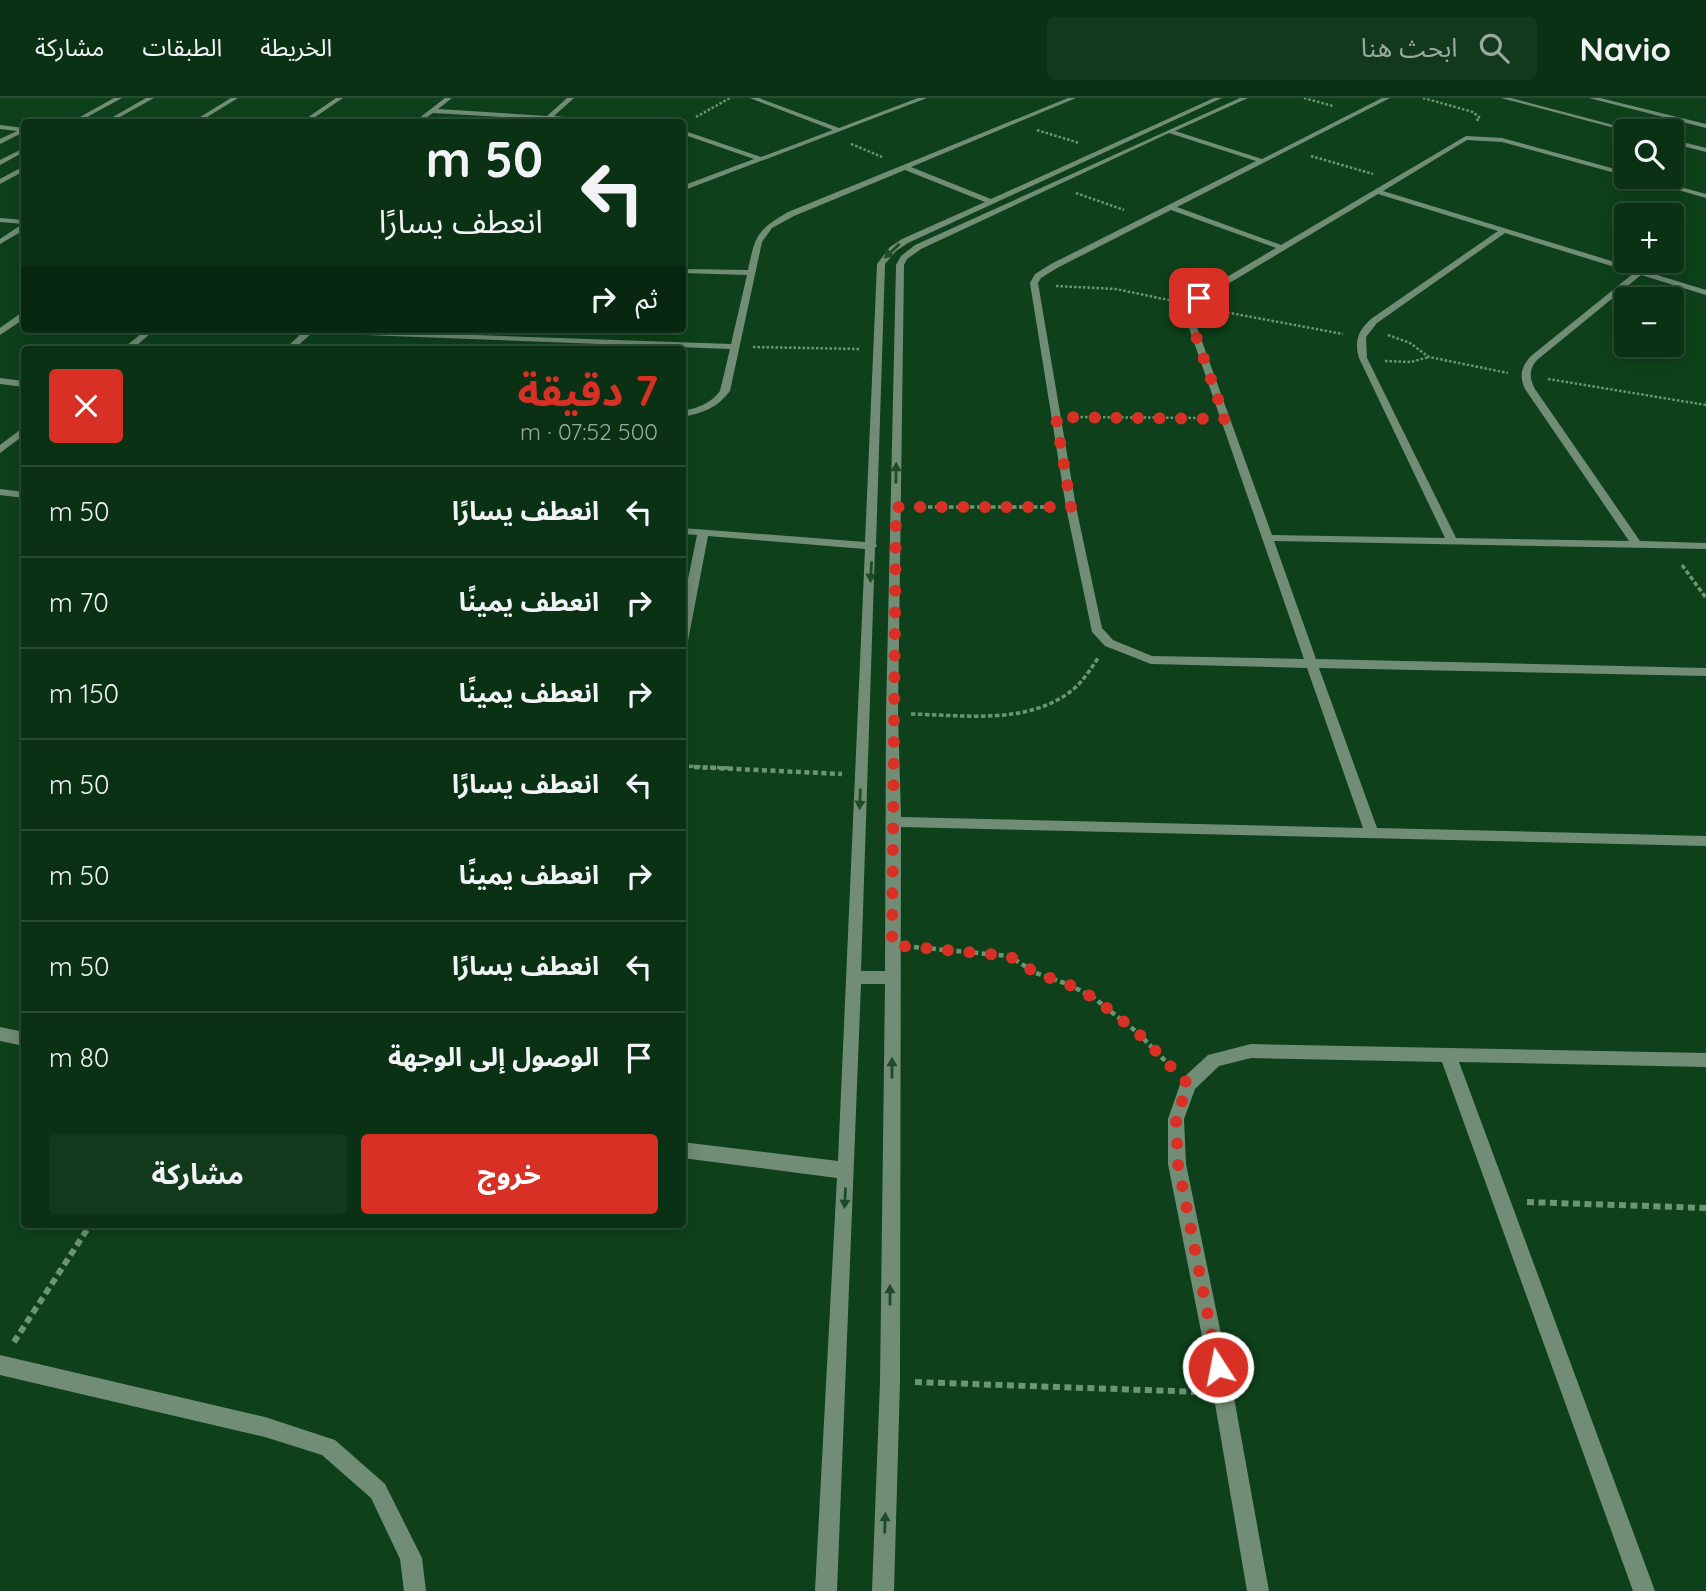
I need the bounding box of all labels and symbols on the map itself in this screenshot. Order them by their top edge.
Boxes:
one-way arrow [884,243,901,259]
pin [1169,268,1229,328]
one-way arrow [890,462,902,484]
one-way arrow [865,561,876,583]
one-way arrow [854,789,865,811]
one-way arrow [886,1057,897,1079]
one-way arrow [839,1187,850,1209]
one-way arrow [884,1284,896,1306]
position arrow [1181,1330,1255,1404]
one-way arrow [880,1512,891,1534]

